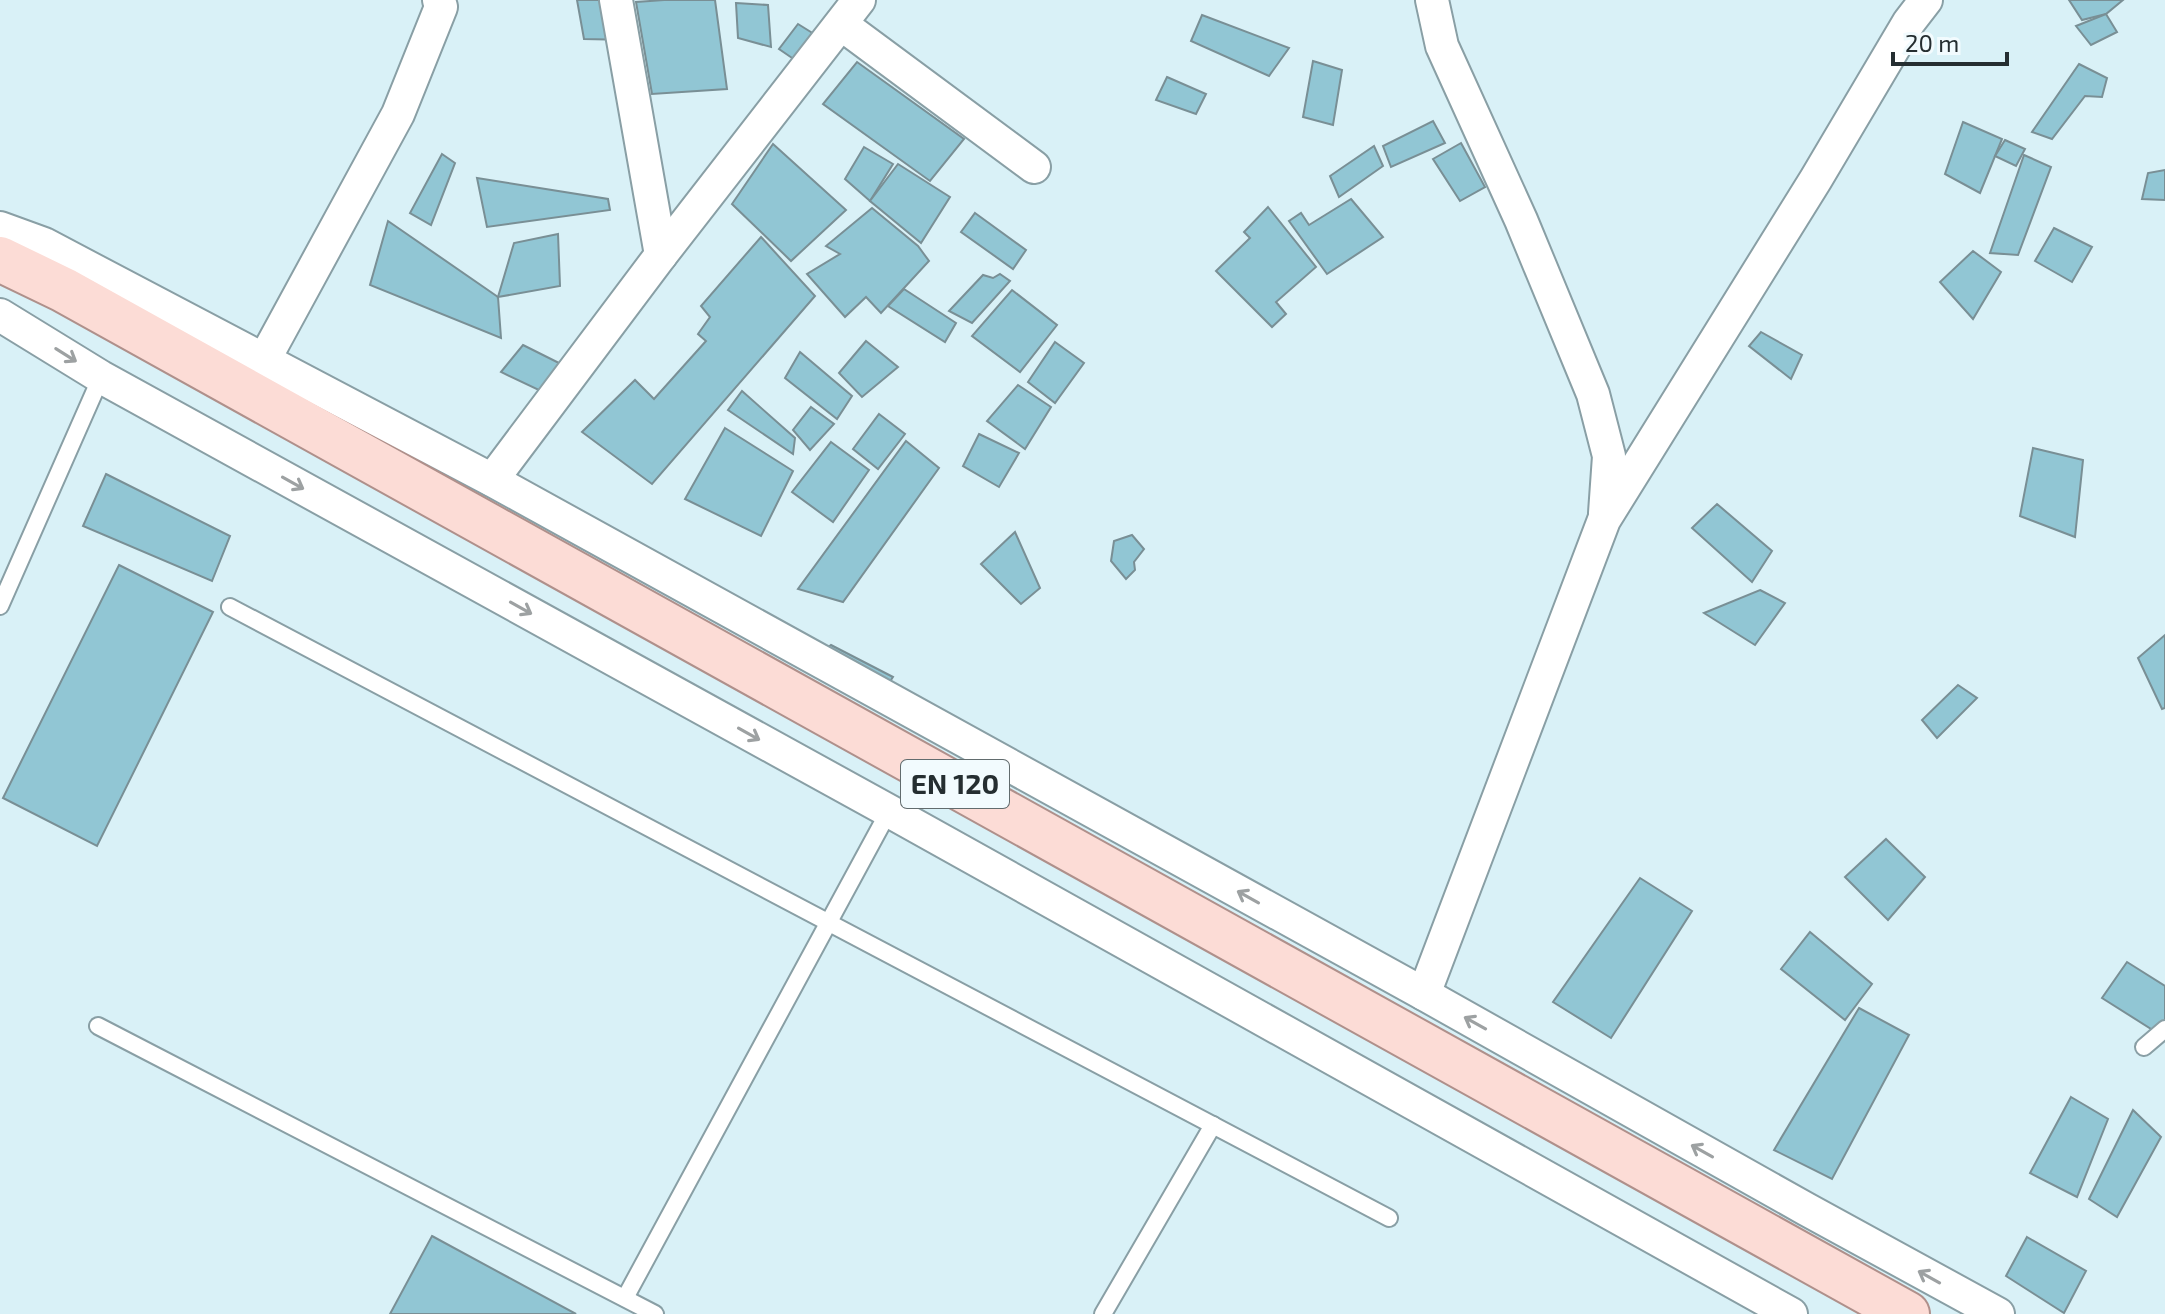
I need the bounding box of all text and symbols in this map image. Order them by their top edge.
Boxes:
scale bar [1893,16,2007,66]
text: 20 m [1905,28,1959,57]
one-way arrow [55,347,77,364]
one-way arrow [281,475,304,491]
one-way arrow [509,600,532,616]
one-way arrow [736,726,760,742]
road number: EN 120 [901,760,1009,808]
one-way arrow [1237,889,1260,905]
one-way arrow [1464,1015,1488,1030]
one-way arrow [1691,1143,1714,1159]
one-way arrow [1918,1268,1941,1284]

